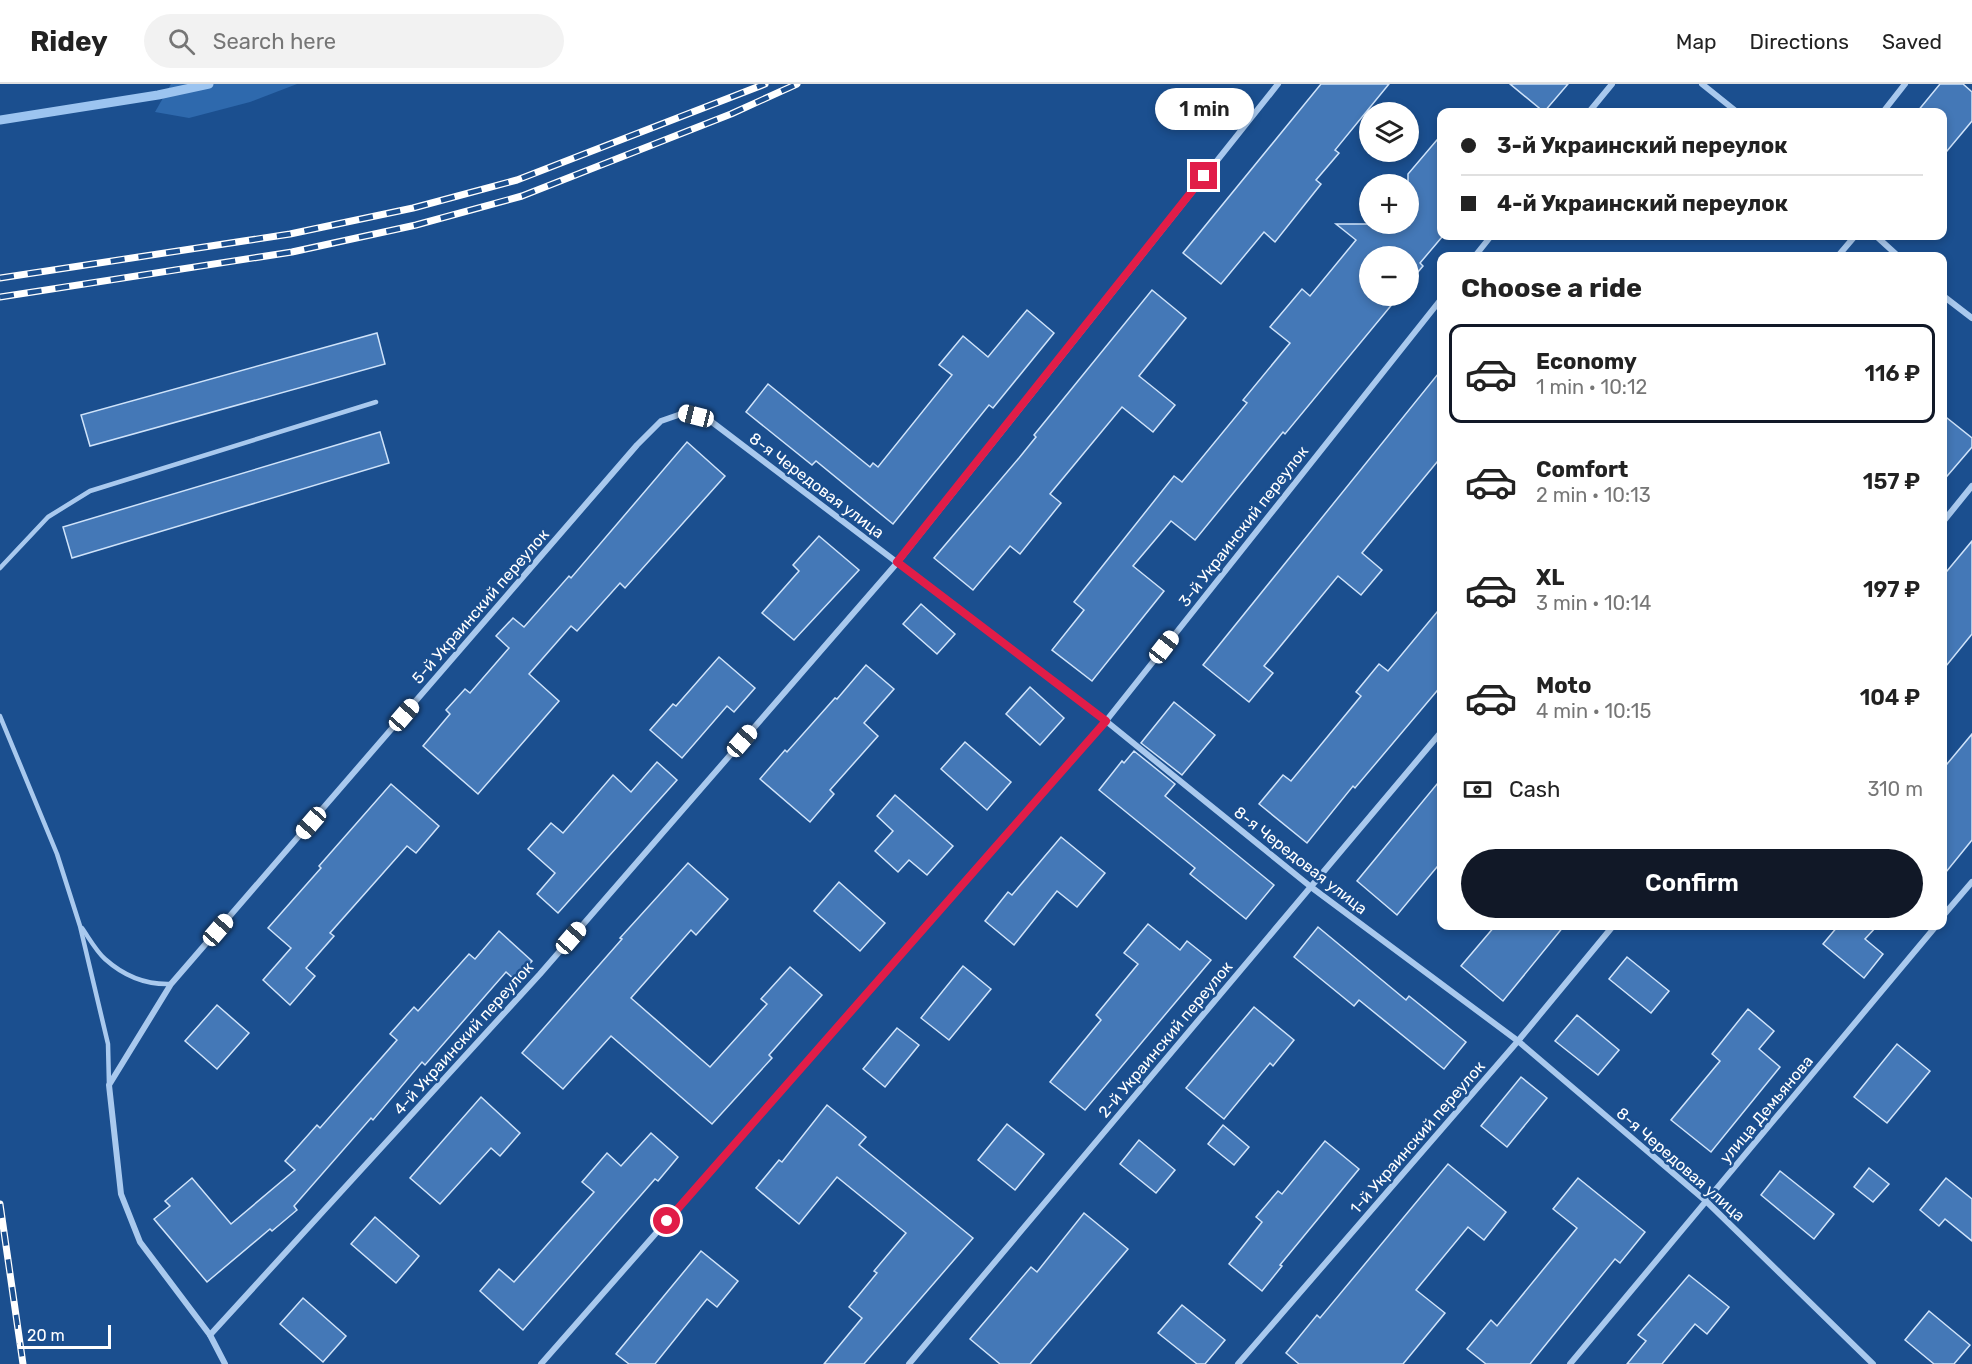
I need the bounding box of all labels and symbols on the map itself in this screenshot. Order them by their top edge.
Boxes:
callout: 1 min [1154,89,1254,131]
route end [1190,162,1217,189]
car [676,403,716,429]
street label: 8-я Чередовая улица [746,429,888,542]
street label: 3-й Украинский переулок [1175,442,1312,611]
street label: 5-й Украинский переулок [408,525,553,688]
car [1146,627,1182,667]
car [385,696,423,734]
car [723,722,761,760]
street label: 8-я Чередовая улица [1230,803,1371,918]
car [292,804,330,842]
car [199,911,237,949]
car [552,919,590,957]
street label: 2-й Украинский переулок [1094,957,1237,1121]
street label: 4-й Украинский переулок [390,958,537,1119]
street label: улица Демьянова [1716,1052,1817,1167]
street label: 1-й Украинский переулок [1346,1057,1489,1218]
street label: 8-я Чередовая улица [1613,1103,1749,1225]
route start [653,1207,680,1234]
scale bar [18,1322,111,1350]

